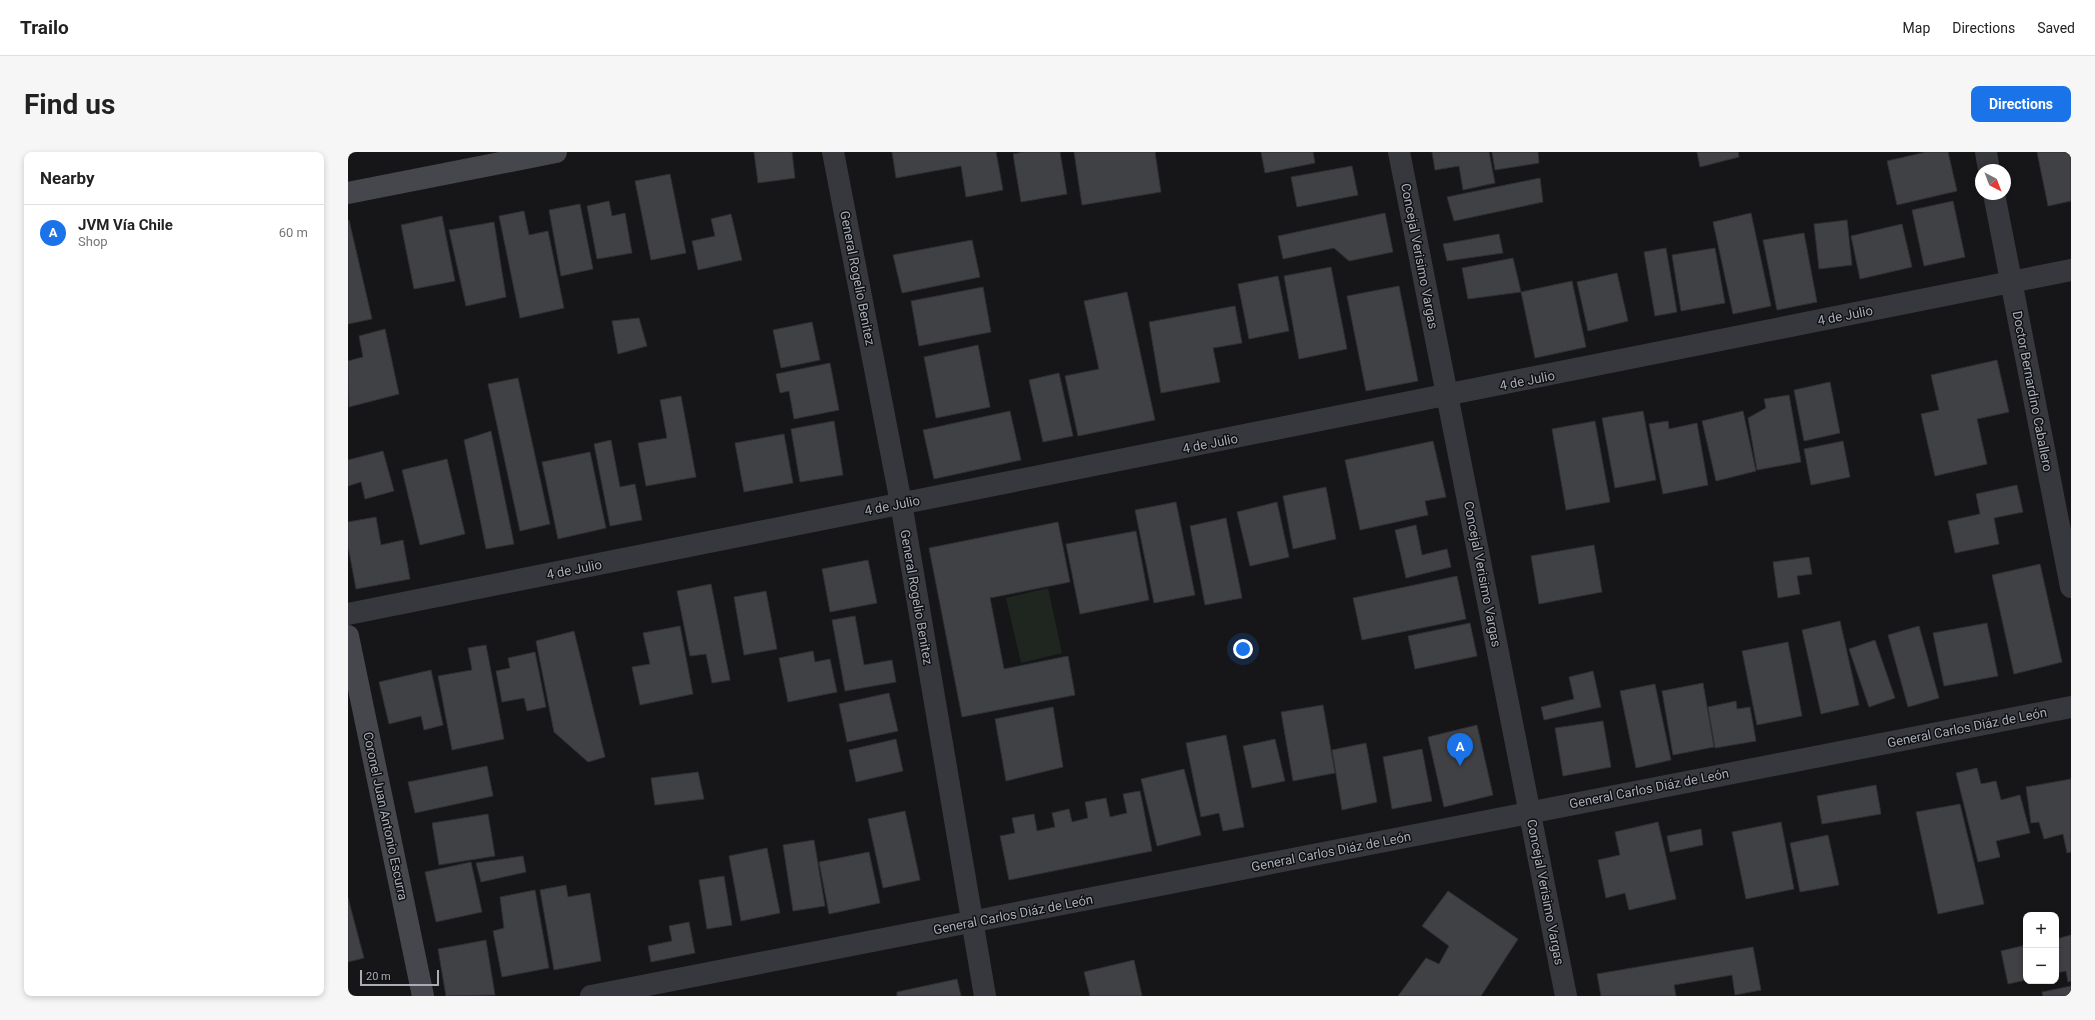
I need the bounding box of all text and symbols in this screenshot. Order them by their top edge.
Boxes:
text: Trailo [20,16,69,39]
text: Map [1903,20,1930,36]
text: Directions [1952,20,2015,36]
text: Saved [2037,20,2075,36]
button: Directions [1971,86,2071,122]
text: Find us [24,88,115,121]
north arrow [1975,164,2011,200]
text: Nearby [40,168,95,188]
street label: Concejal Verisimo Vargas [1398,182,1441,330]
street label: General Rogelio Benitez [837,209,878,347]
text: JVM Vía Chile [78,216,173,234]
text: A [49,225,57,240]
text: 60 m [279,225,308,240]
text: Shop [78,234,108,249]
street label: 4 de Julio [1816,303,1874,328]
street label: Doctor Bernardino Caballero [2010,310,2055,473]
street label: 4 de Julio [1498,368,1556,393]
street label: 4 de Julio [1181,431,1239,456]
street label: 4 de Julio [863,493,921,518]
street label: Concejal Verisimo Vargas [1461,500,1504,648]
street label: General Rogelio Benitez [897,528,936,666]
street label: 4 de Julio [545,557,603,582]
your location [1233,639,1253,659]
street label: General Carlos Diáz de León [1886,705,2048,750]
street label: Coronel Juan Antonio Escurra [360,731,411,902]
pin: A [1447,733,1473,766]
street label: General Carlos Diáz de León [1568,766,1730,811]
street label: Concejal Verisimo Vargas [1524,818,1567,966]
street label: General Carlos Diáz de León [1250,829,1412,874]
street label: General Carlos Diáz de León [932,892,1094,937]
map controls [2023,912,2059,984]
button: + [2023,912,2059,948]
button: − [2023,948,2059,984]
scale bar [360,968,439,987]
text: 20 m [366,970,391,983]

